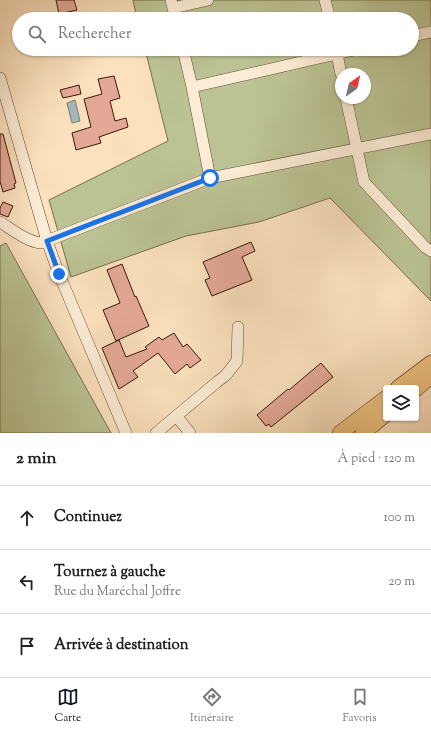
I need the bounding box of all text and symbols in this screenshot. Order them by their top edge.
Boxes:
search box [12,12,419,56]
icon: search [26,23,48,45]
text: Rechercher [58,24,131,45]
north arrow [335,68,371,104]
route start [201,169,219,187]
route end [50,265,68,283]
map controls [383,385,419,421]
button: layers [383,385,419,421]
text: 2 min [16,447,57,471]
text: À pied · 120 m [338,450,415,468]
icon: ahead [16,507,38,529]
text: Continuez [54,507,122,528]
text: 100 m [383,509,415,527]
text: Tournez à gauche [54,562,165,583]
icon: left [16,571,38,593]
text: 20 m [389,573,415,591]
text: Rue du Maréchal Joffre [54,583,181,601]
icon: arrive [16,635,38,657]
text: Arrivée à destination [54,635,189,656]
tab: Carte [54,686,81,726]
tab: Itinéraire [190,686,234,726]
tab: Favoris [343,686,376,726]

